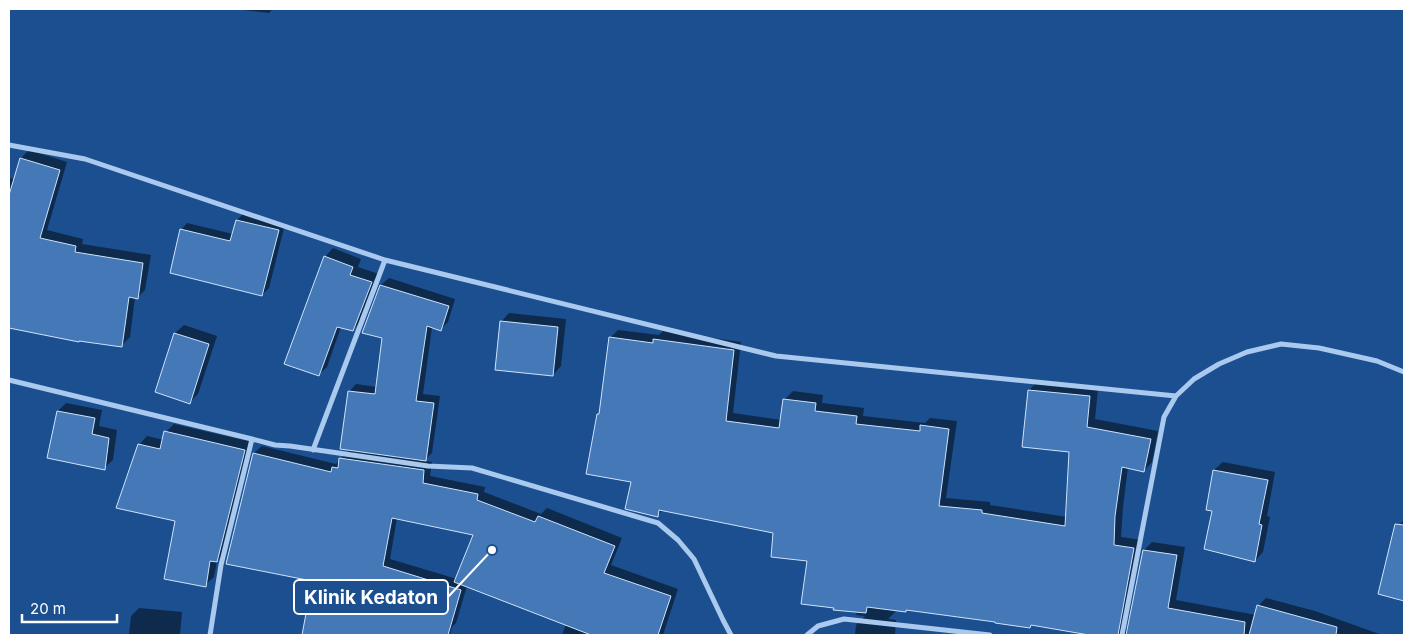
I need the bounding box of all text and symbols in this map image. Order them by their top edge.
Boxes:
callout: Klinik Kedaton [294,580,448,614]
text: Klinik Kedaton [304,586,438,609]
scale bar [22,592,118,624]
text: 20 m [30,599,66,618]

